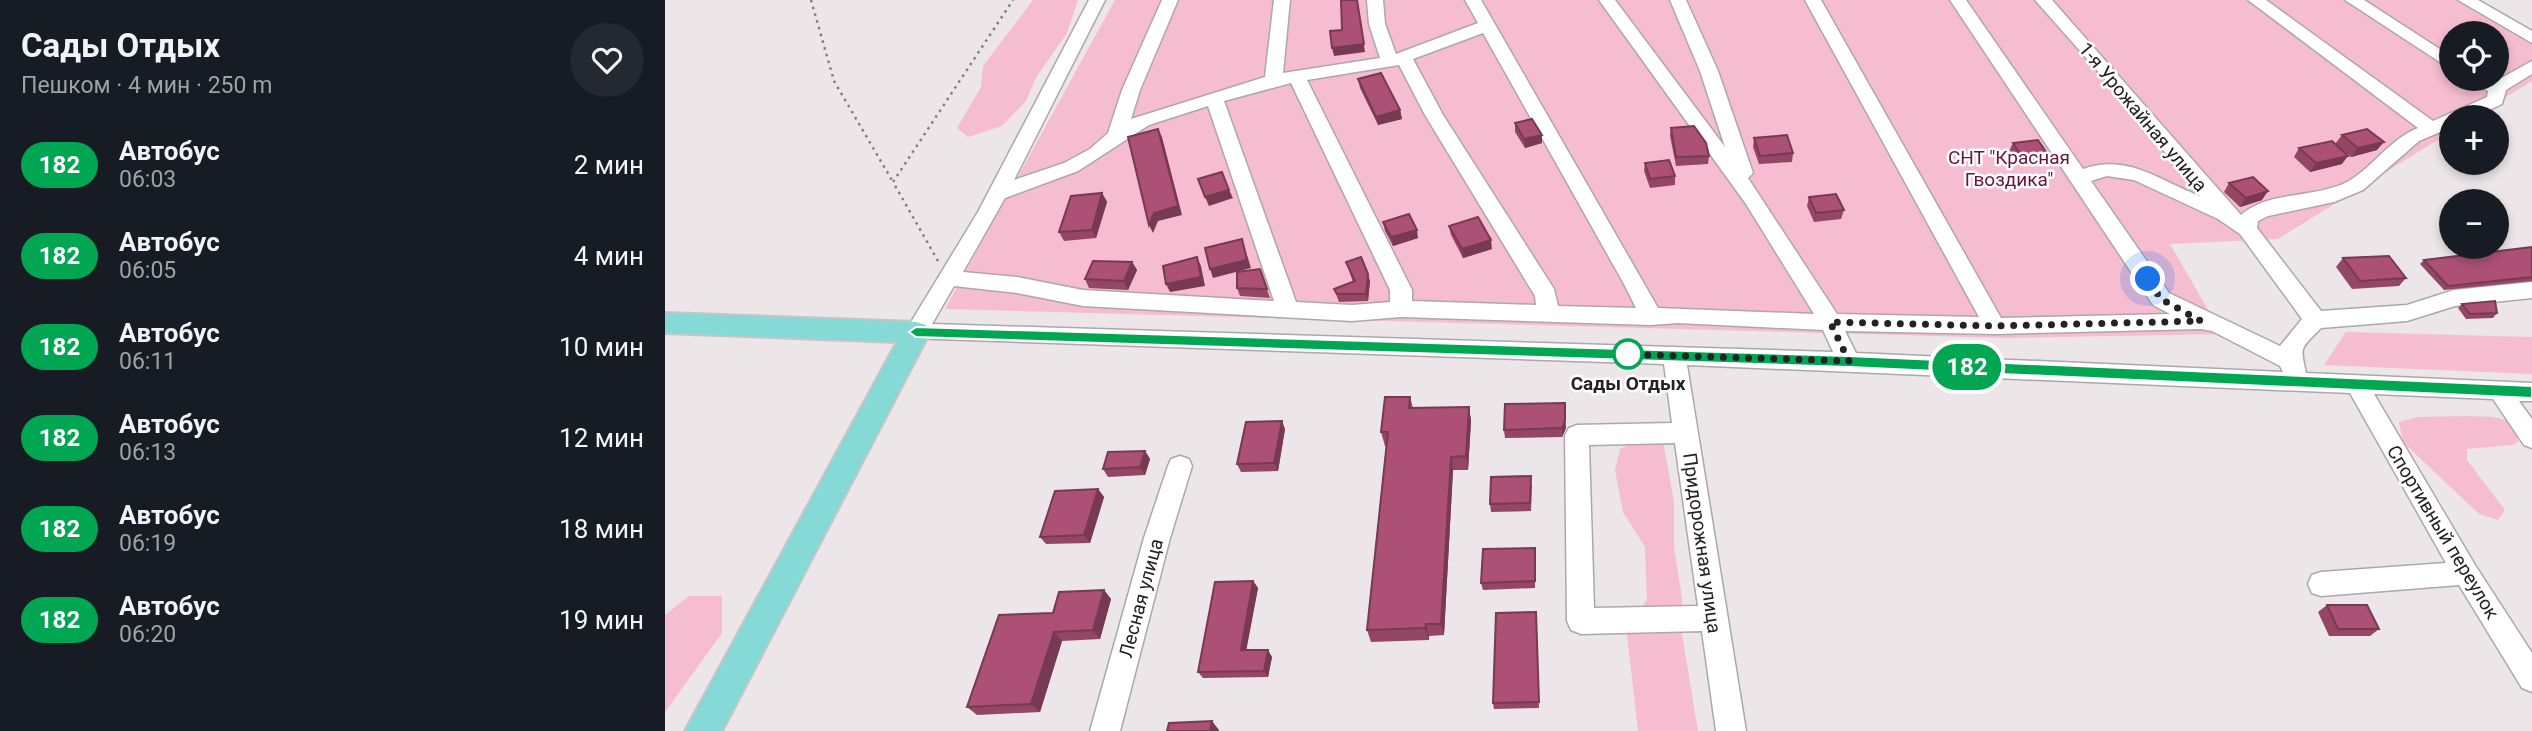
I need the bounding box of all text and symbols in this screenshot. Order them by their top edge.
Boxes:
map controls [2439,21,2509,259]
button: locate [2439,21,2509,91]
button: heart [570,23,644,97]
text: Сады Отдых [21,26,220,65]
street label: 1-я Урожайная улица [2074,38,2212,196]
text: Пешком · 4 мин · 250 m [21,72,272,99]
button: + [2439,105,2509,175]
text: Автобус [119,136,220,166]
park label: СНТ "Красная Гвоздика" [1948,146,2070,191]
text: 2 мин [574,150,644,180]
text: 182 [39,151,80,179]
text: 06:03 [119,166,176,193]
button: − [2439,189,2509,259]
text: Автобус [119,227,220,257]
text: 4 мин [574,241,644,271]
text: 182 [39,242,80,270]
text: 06:05 [119,257,176,284]
your location [2130,261,2165,296]
text: Автобус [119,318,220,348]
text: 10 мин [559,332,644,362]
text: 182 [39,333,80,361]
marker: Сады Отдых [1613,339,1643,369]
line badge: 182 [1927,344,2007,390]
text: 06:11 [119,348,176,375]
text: 182 [1946,353,1988,381]
place label: Сады Отдых [1571,372,1686,395]
text: Автобус [119,409,220,439]
text: 12 мин [559,423,644,453]
text: 182 [39,424,80,452]
text: 06:13 [119,439,176,466]
street label: Спортивный переулок [2382,441,2504,624]
street label: Придорожная улица [1678,451,1726,635]
text: Автобус [119,500,220,530]
text: 18 мин [559,514,644,544]
text: 182 [39,515,80,543]
text: 06:19 [119,530,176,557]
street label: Лесная улица [1114,536,1168,660]
text: Автобус [119,591,220,621]
text: 19 мин [559,605,644,635]
text: 182 [39,606,80,634]
text: 06:20 [119,621,176,648]

